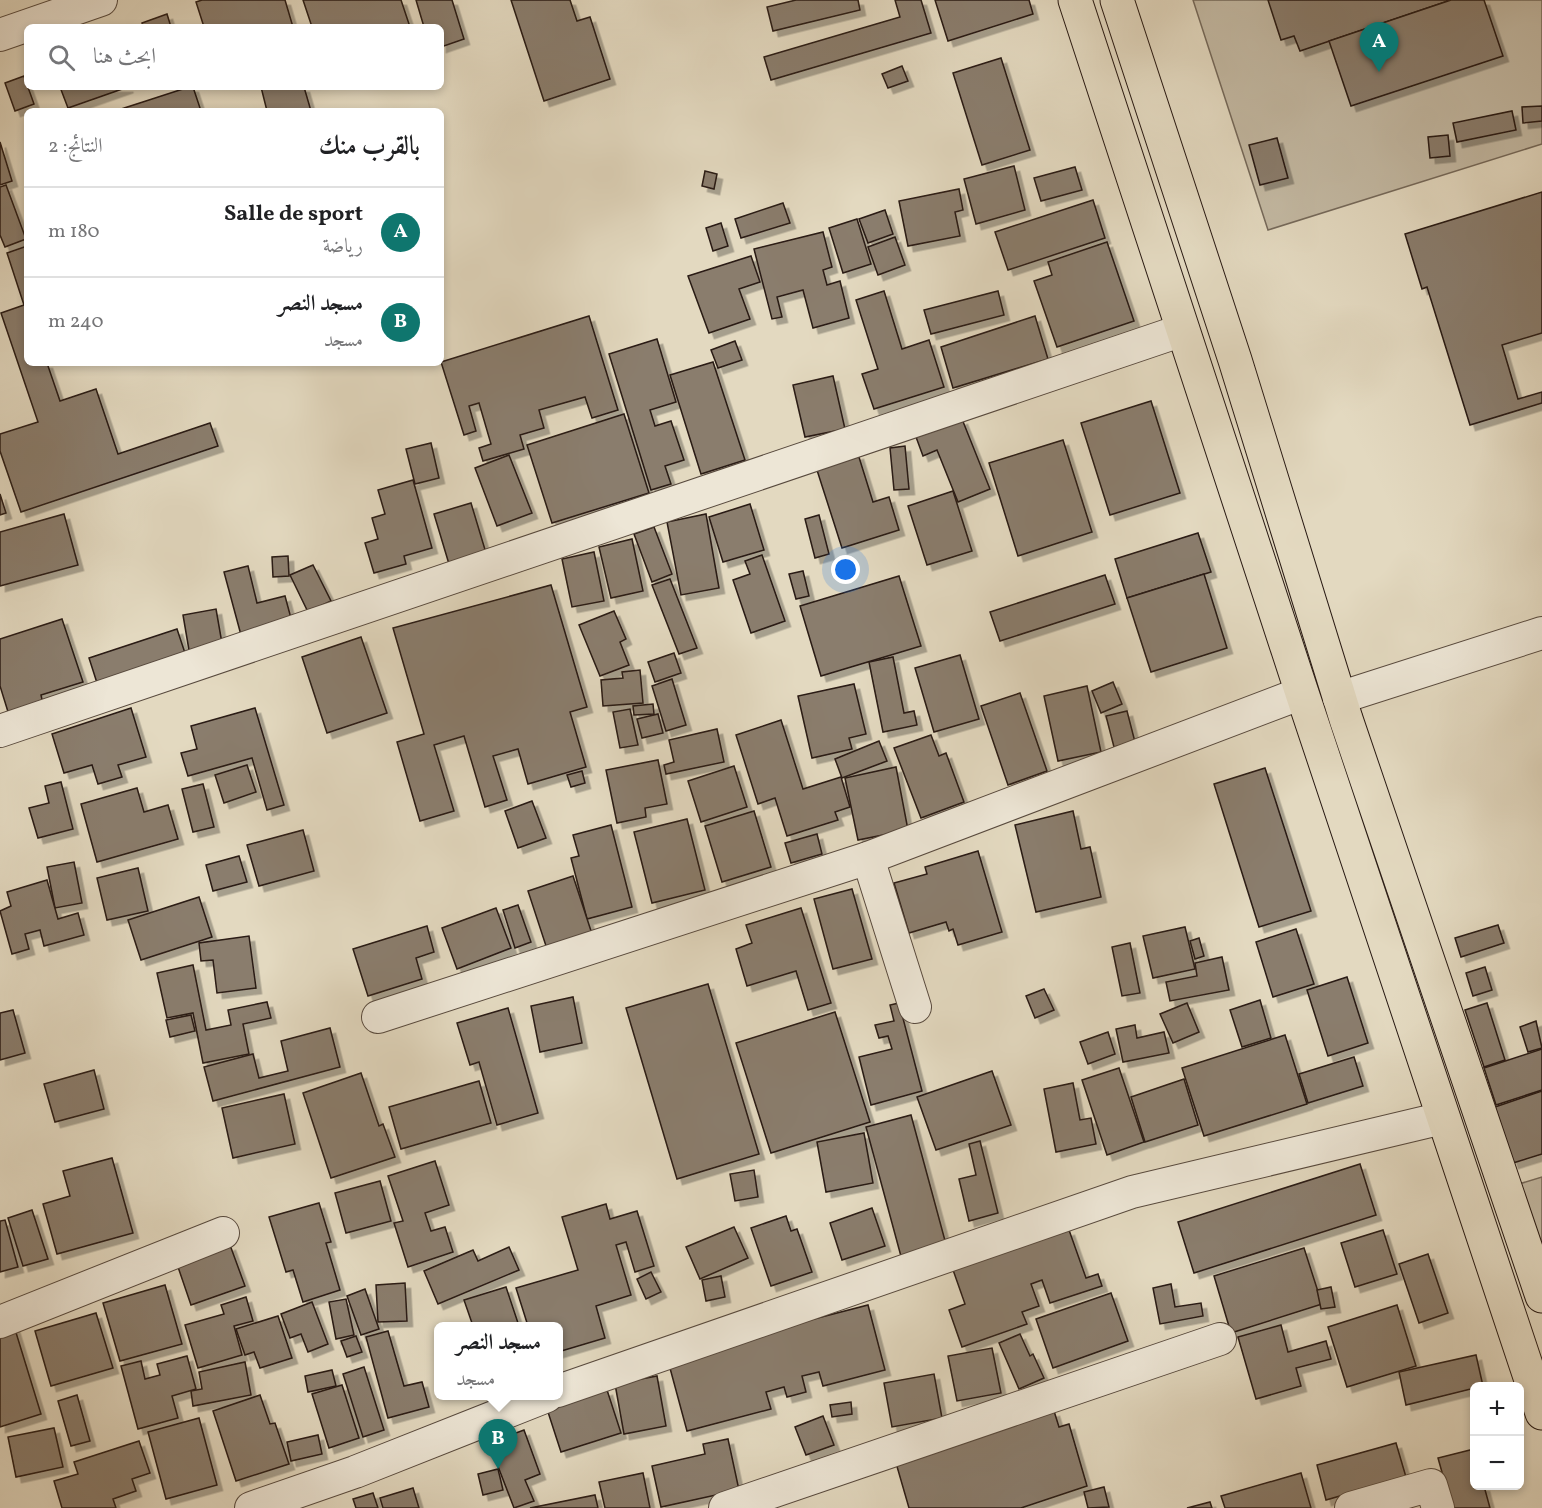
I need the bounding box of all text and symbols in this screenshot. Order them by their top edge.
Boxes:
pin: A [1360,22,1398,72]
search box [24,24,444,90]
icon: search [45,41,78,74]
text: ابحث هنا [93,42,156,73]
text: بالقرب منك [319,129,420,165]
text: النتائج: 2 [48,133,103,161]
text: Salle de sport [224,199,363,230]
text: 180 m [48,218,100,246]
text: A [393,218,408,246]
text: رياضة [323,233,363,261]
text: مسجد النصر [278,289,363,320]
text: 240 m [48,308,103,336]
text: B [394,308,407,336]
text: مسجد [324,327,363,355]
your location [831,555,860,584]
popup [434,1322,563,1400]
text: مسجد النصر [456,1328,541,1359]
text: مسجد [456,1366,495,1394]
map controls [1470,1382,1524,1490]
button: + [1470,1382,1524,1436]
pin: B [478,1420,518,1469]
button: − [1470,1436,1524,1490]

